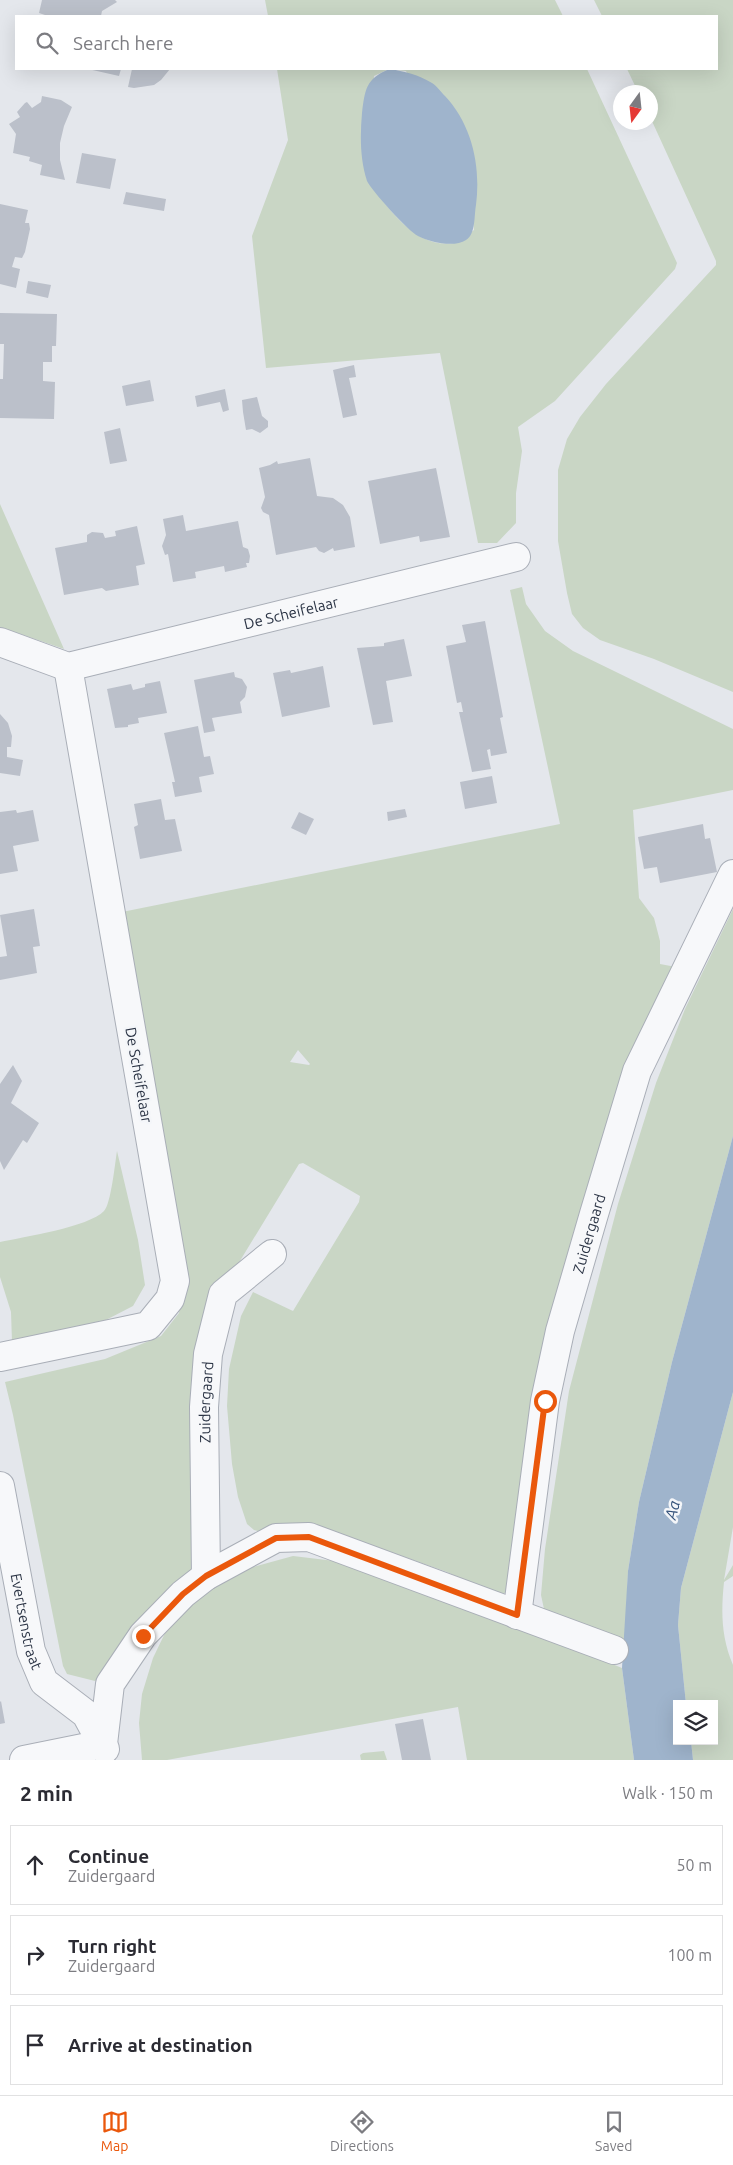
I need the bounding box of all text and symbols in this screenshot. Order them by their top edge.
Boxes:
search box [15,15,718,70]
icon: search [33,29,61,57]
text: Search here [73,32,173,54]
north arrow [613,85,658,130]
street label: De Scheifelaar [242,592,340,632]
street label: De Scheifelaar [122,1026,156,1124]
street label: Zuidergaard [569,1192,608,1275]
street label: Zuidergaard [195,1361,216,1443]
route start [534,1390,557,1413]
water label: Aa [661,1498,683,1522]
street label: Evertsenstraat [8,1572,46,1672]
route end [132,1625,155,1648]
map controls [673,1700,718,1745]
button: layers [673,1700,718,1745]
text: 2 min [20,1781,73,1805]
text: Walk · 150 m [622,1784,713,1802]
text: Continue [68,1845,149,1867]
icon: ahead [21,1851,49,1879]
text: 50 m [676,1856,712,1874]
text: Zuidergaard [68,1867,155,1885]
text: Turn right [68,1935,156,1957]
icon: right [21,1941,49,1969]
text: 100 m [667,1946,712,1964]
text: Zuidergaard [68,1957,155,1975]
icon: arrive [21,2031,49,2059]
text: Arrive at destination [68,2034,253,2056]
tab: Map [101,2108,129,2154]
tab: Directions [330,2108,394,2154]
tab: Saved [595,2108,632,2154]

